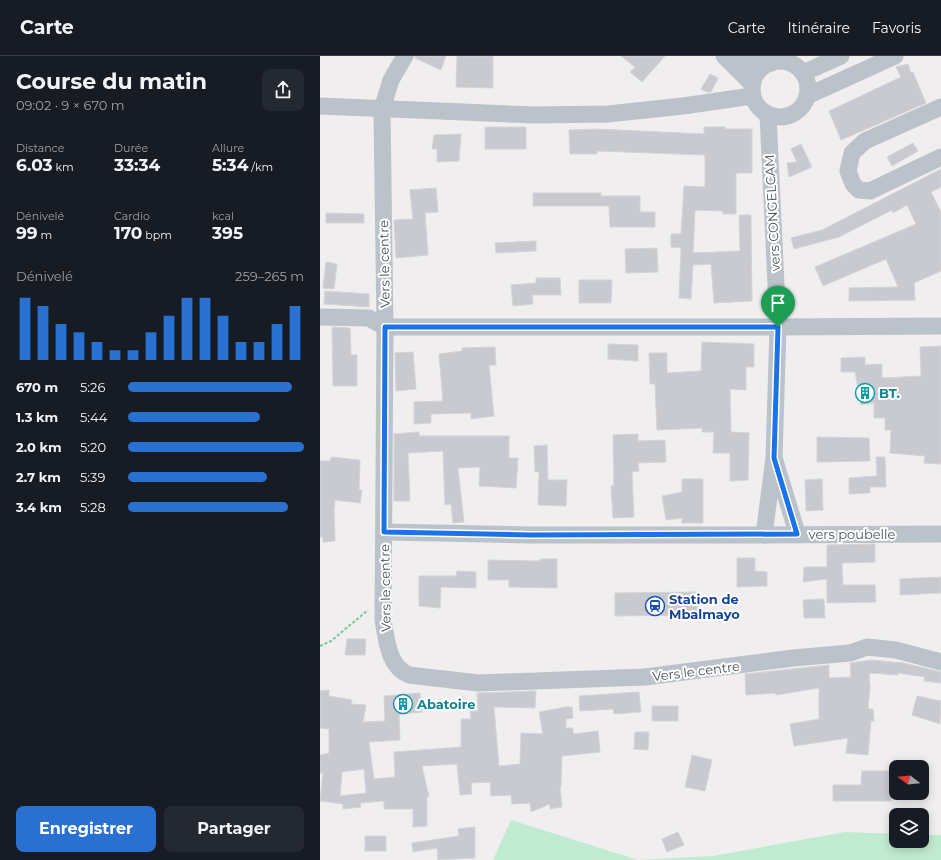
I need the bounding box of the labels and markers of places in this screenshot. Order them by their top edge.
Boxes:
pin [761,286,795,327]
building icon: BT. [854,382,876,404]
place label: BT. [879,385,900,401]
place label: Station de Mbalmayo [669,591,740,622]
station icon: Station de Mbalmayo [644,595,666,617]
building icon: Abatoire [392,693,414,715]
place label: Abatoire [416,696,475,712]

